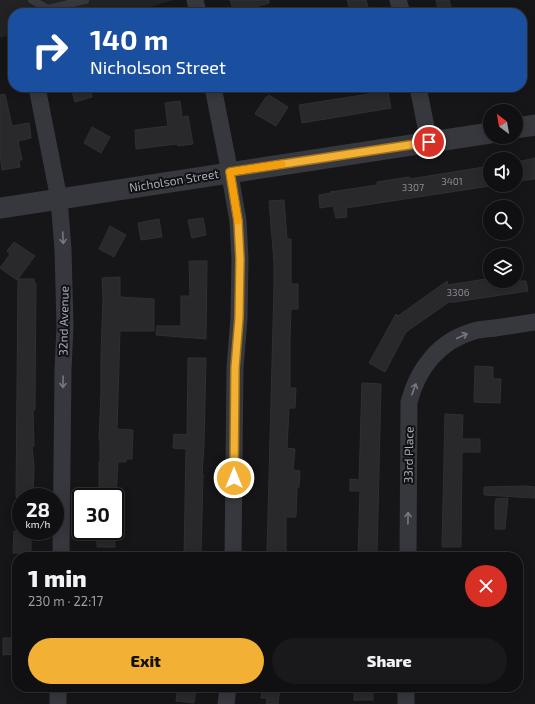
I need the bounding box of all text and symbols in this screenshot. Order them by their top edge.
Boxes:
text: 140 m [90,22,168,56]
icon: right [24,24,76,76]
text: Nicholson Street [90,56,226,78]
north arrow [483,104,523,144]
map controls [483,104,523,288]
pin [412,125,446,159]
icon: arrive [418,131,440,153]
button: sound [483,152,523,192]
street label: Nicholson Street [128,166,220,194]
house number: 3401 [441,175,463,187]
house number: 3307 [402,181,424,193]
button: search [483,200,523,240]
one-way arrow [59,231,66,244]
button: layers [483,248,523,288]
street label: 32nd Avenue [55,286,71,356]
house number: 3306 [447,286,470,298]
one-way arrow [456,332,468,339]
one-way arrow [59,375,66,388]
one-way arrow [410,383,418,395]
street label: 33rd Place [401,426,415,484]
position arrow [213,457,255,499]
speed limit sign: 30 [72,488,124,540]
text: 28 [26,497,50,521]
one-way arrow [404,512,412,525]
text: km/h [26,518,50,530]
text: 1 min [28,563,87,592]
button: close [465,565,507,607]
text: 230 m · 22:17 [28,593,103,609]
button: Exit [28,638,264,684]
button: Share [272,638,507,684]

